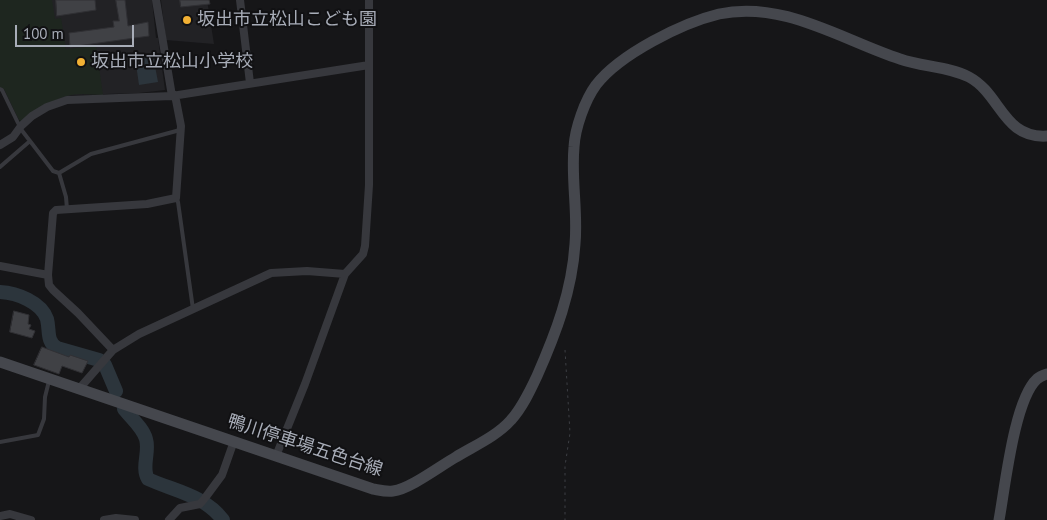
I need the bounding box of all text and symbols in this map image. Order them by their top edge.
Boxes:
place label: 坂出市立松山こども園 [197,9,377,31]
marker: 坂出市立松山こども園 [181,14,193,26]
scale bar [18,15,136,47]
text: 100 m [23,24,64,43]
place label: 坂出市立松山小学校 [91,51,253,73]
marker: 坂出市立松山小学校 [75,56,87,68]
street label: 鴨川停車場五色台線 [225,411,385,481]

